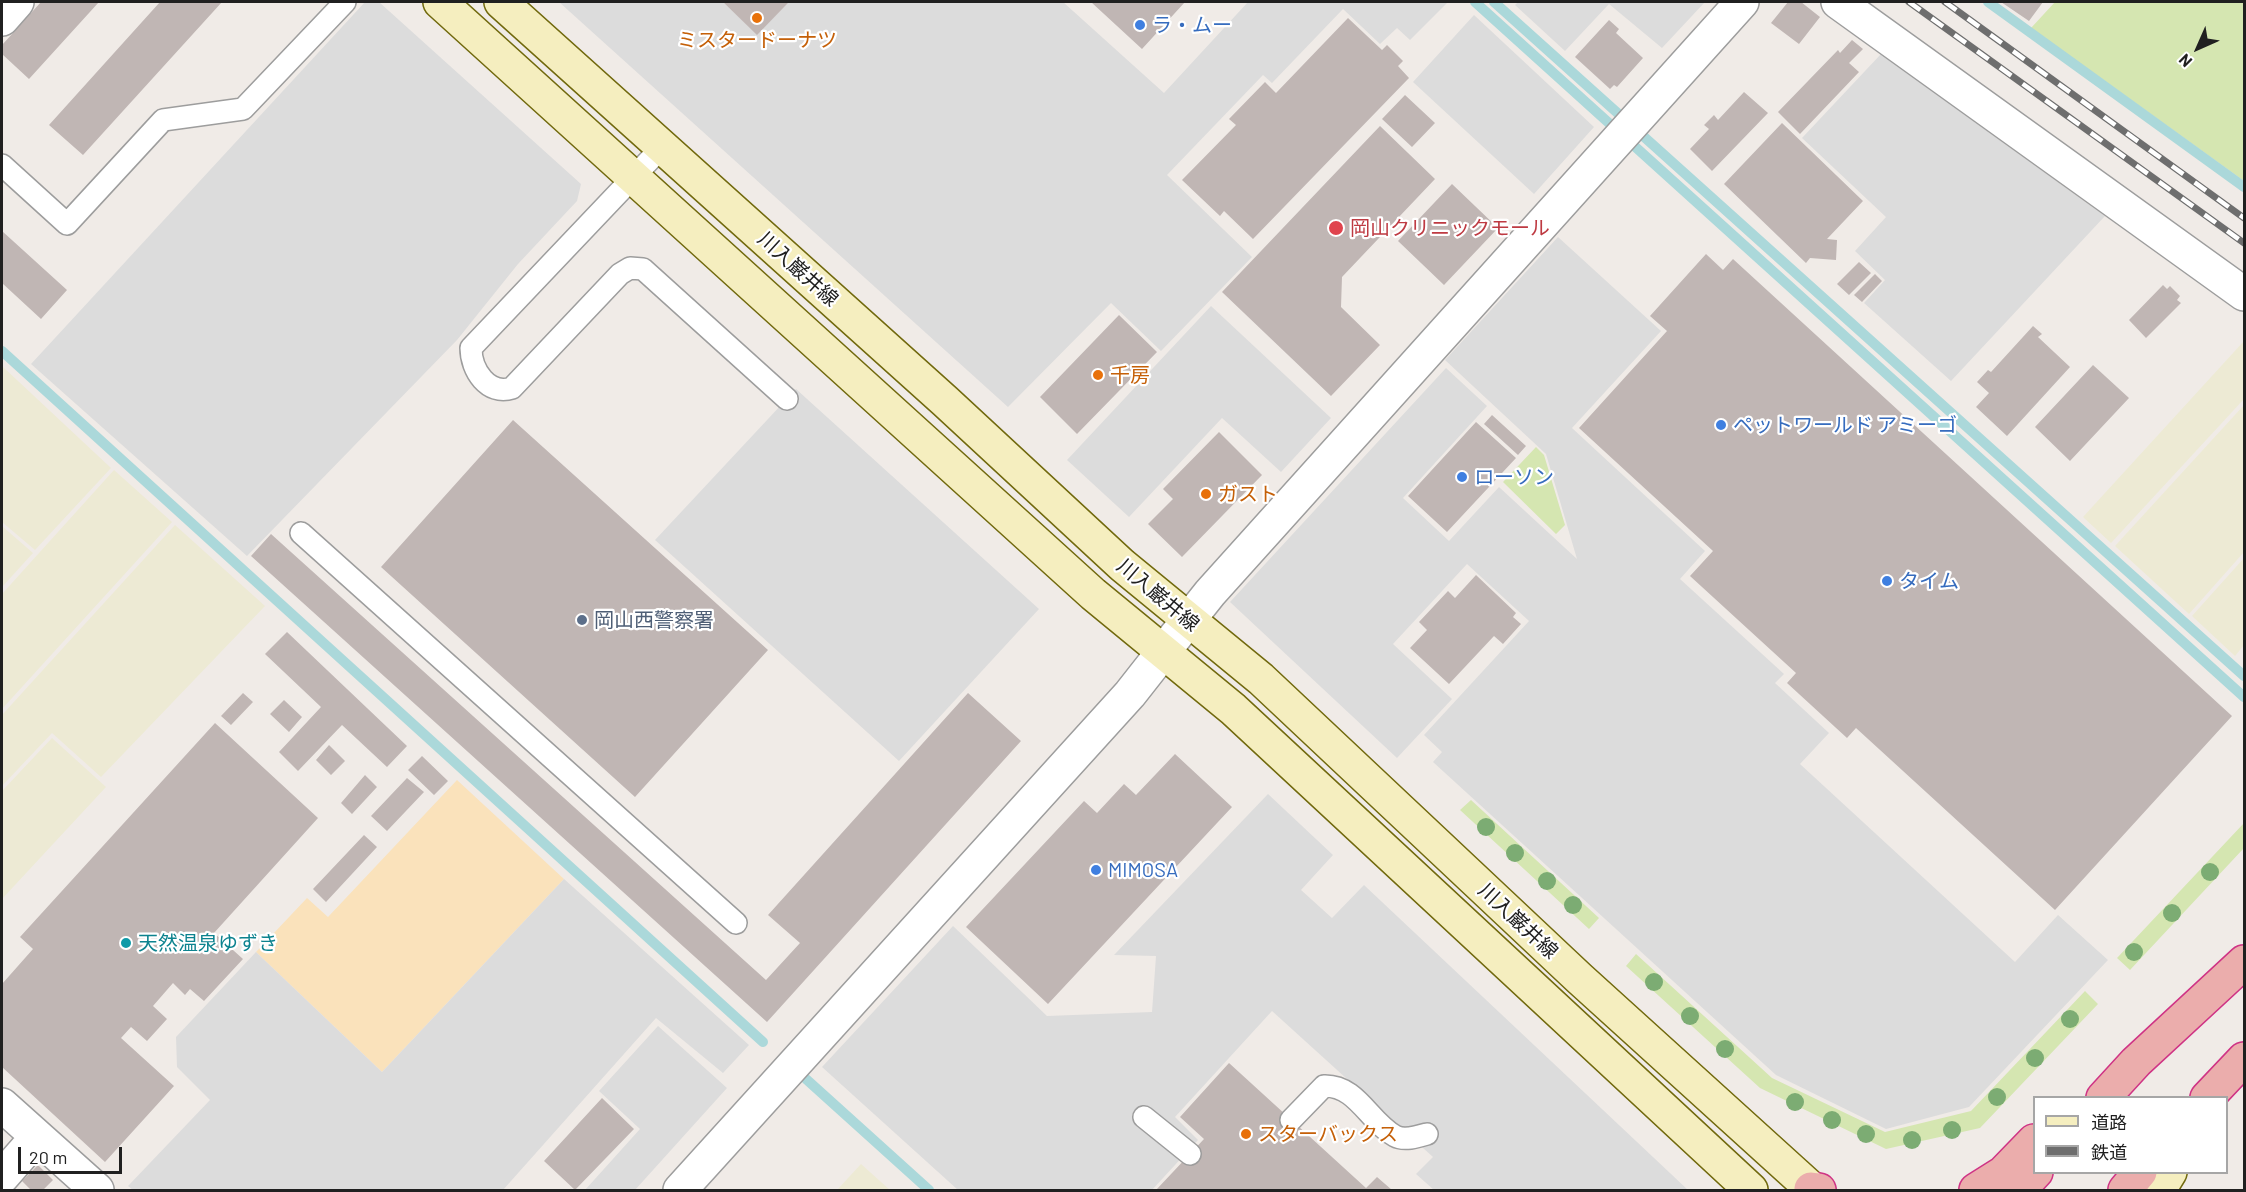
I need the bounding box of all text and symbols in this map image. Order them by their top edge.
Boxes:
marker: ミスタードーナツ [750,11,764,25]
place label: ラ・ムー [1152,13,1232,37]
marker: ラ・ムー [1133,18,1147,32]
north arrow [2168,18,2228,78]
place label: ミスタードーナツ [677,28,837,52]
text: N [2174,51,2195,72]
place label: 岡山クリニックモール [1350,216,1550,240]
marker: 岡山クリニックモール [1327,219,1345,237]
street label: 川入巌井線 [753,227,843,311]
place label: 千房 [1110,363,1150,387]
marker: 千房 [1091,368,1105,382]
place label: ペットワールド アミーゴ [1733,413,1957,437]
marker: ペットワールド アミーゴ [1714,418,1728,432]
place label: ローソン [1474,465,1554,489]
marker: ローソン [1455,470,1469,484]
place label: ガスト [1218,482,1278,506]
marker: ガスト [1199,487,1213,501]
street label: 川入巌井線 [1112,554,1204,636]
place label: タイム [1899,569,1959,593]
marker: タイム [1880,574,1894,588]
place label: 岡山西警察署 [594,608,714,632]
marker: 岡山西警察署 [575,613,589,627]
place label: MIMOSA [1108,858,1178,882]
marker: MIMOSA [1089,863,1103,877]
street label: 川入巌井線 [1473,878,1563,964]
place label: 天然温泉ゆずき [138,931,278,955]
marker: 天然温泉ゆずき [119,936,133,950]
legend [2033,1096,2228,1174]
text: 道路 [2091,1111,2127,1133]
place label: スターバックス [1258,1122,1398,1146]
marker: スターバックス [1239,1127,1253,1141]
scale bar [21,1135,124,1173]
text: 鉄道 [2091,1141,2127,1163]
text: 20 m [29,1146,67,1168]

